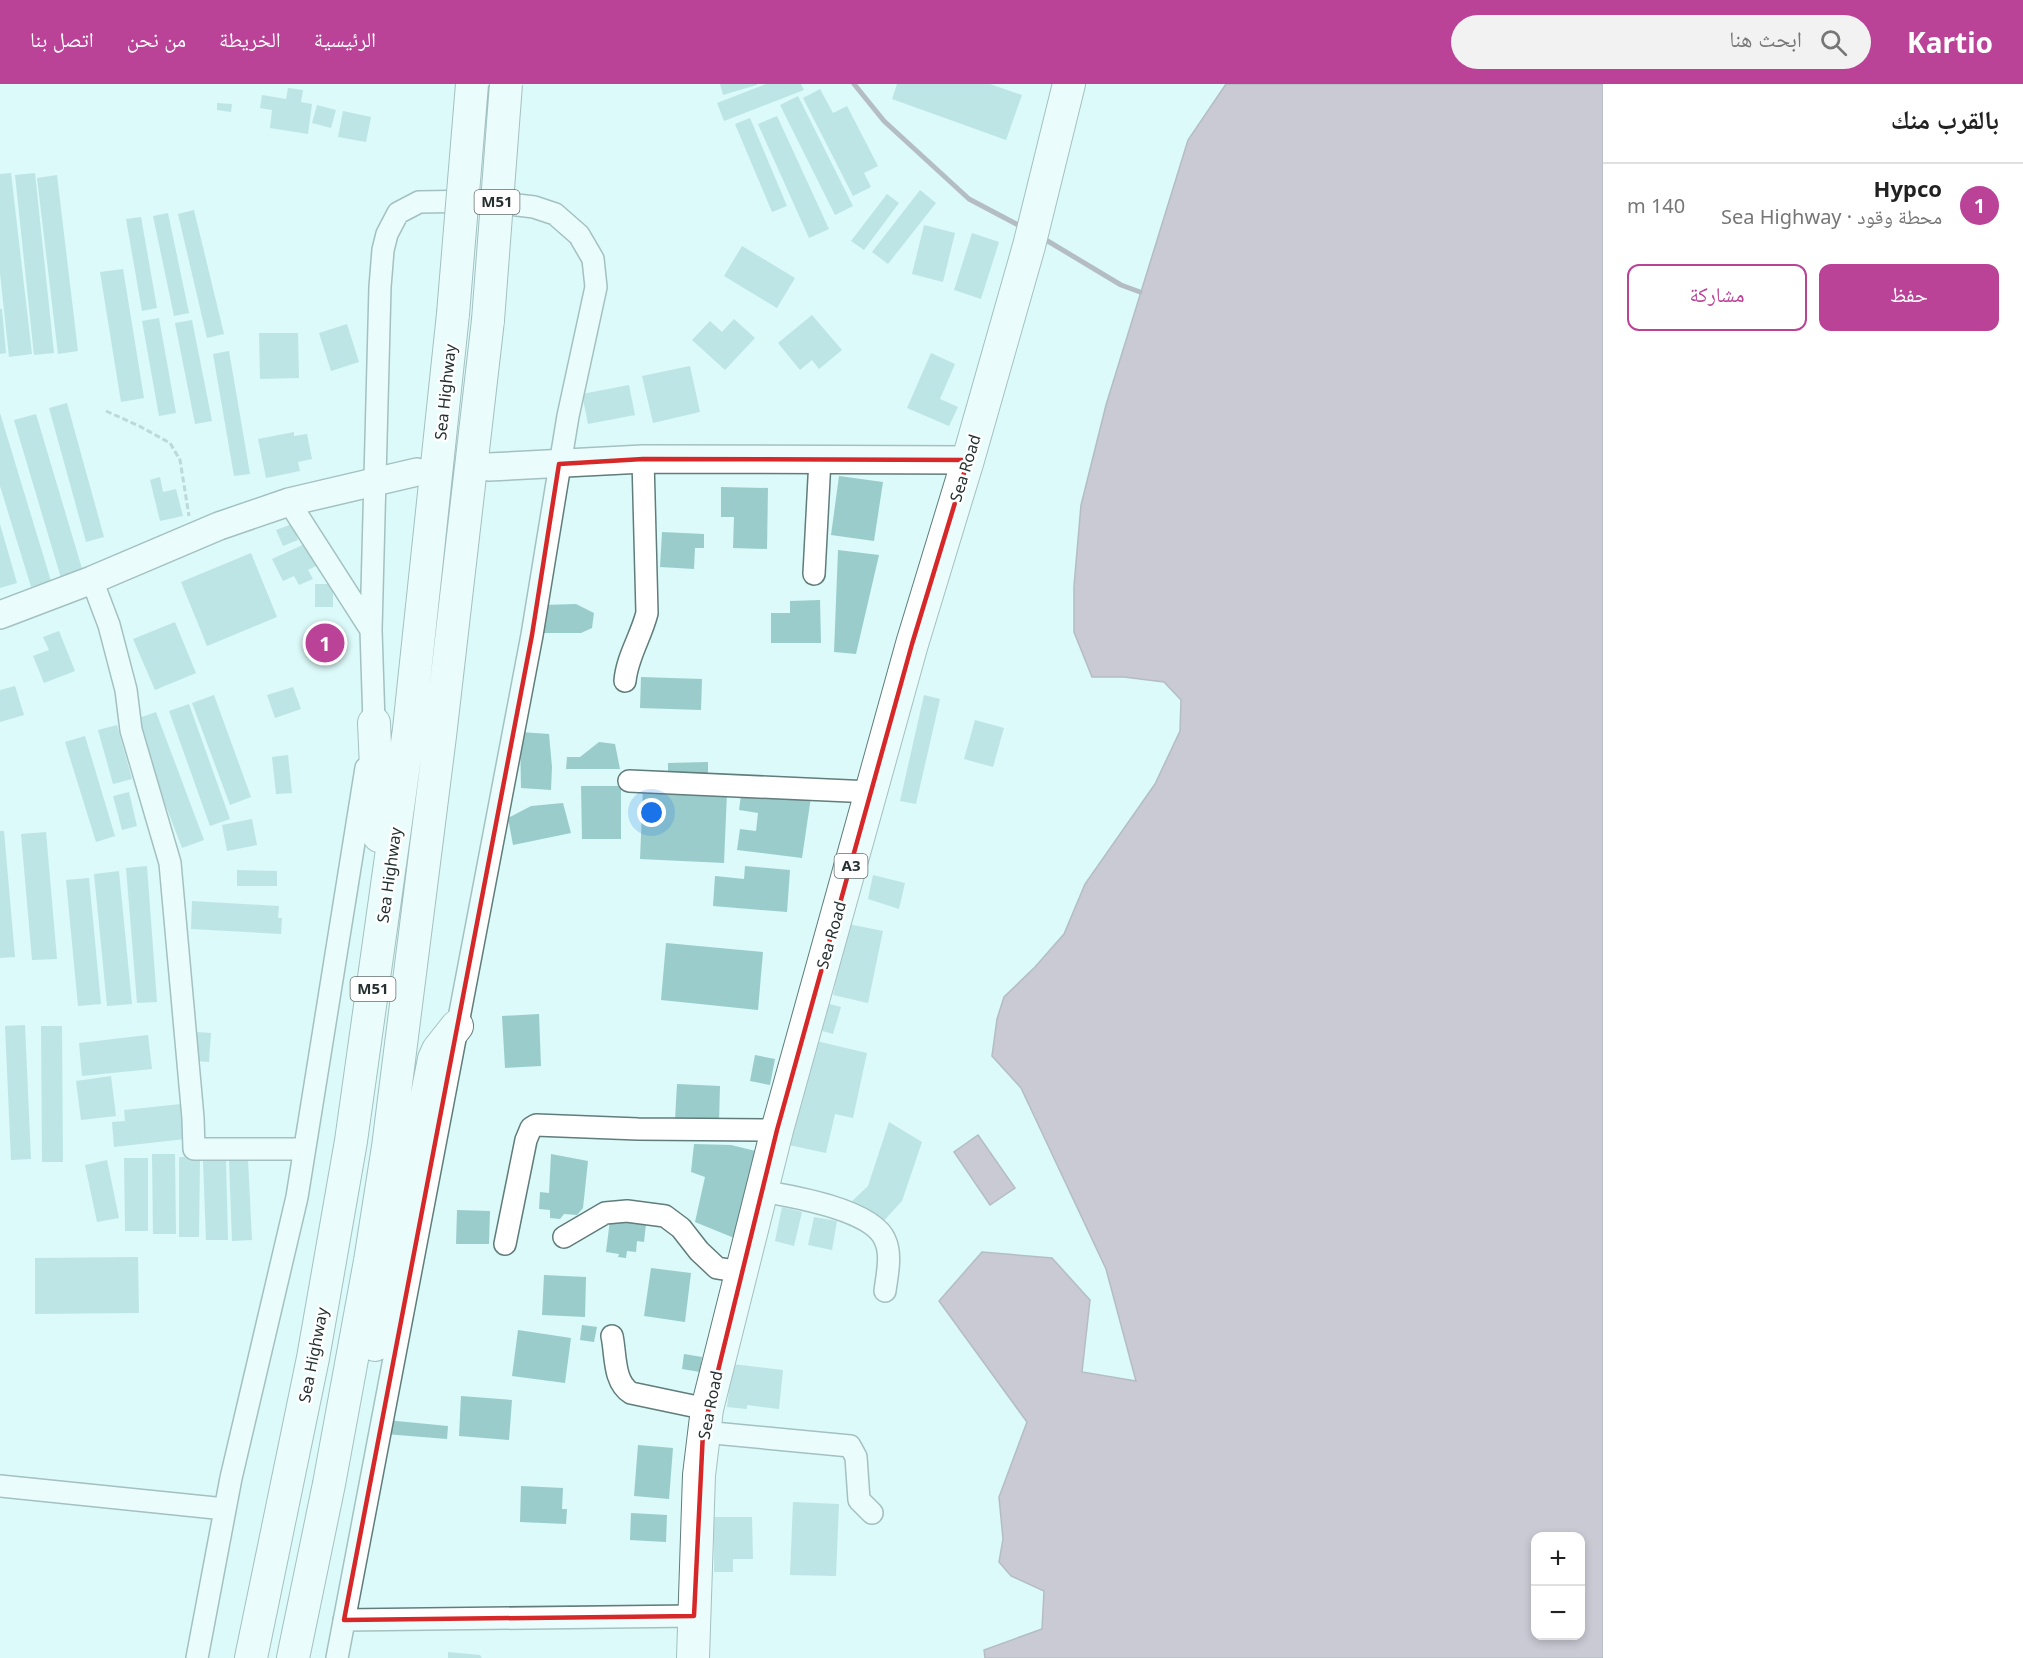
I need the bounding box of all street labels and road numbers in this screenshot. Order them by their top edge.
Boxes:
road number: M51 [474,190,520,214]
street label: Sea Highway [429,342,461,441]
street label: Sea Road [944,432,986,504]
street label: Sea Highway [371,825,407,924]
road number: A3 [834,854,868,878]
street label: Sea Road [811,899,851,971]
road number: M51 [350,977,395,1001]
street label: Sea Highway [293,1305,333,1404]
street label: Sea Road [693,1369,727,1441]

